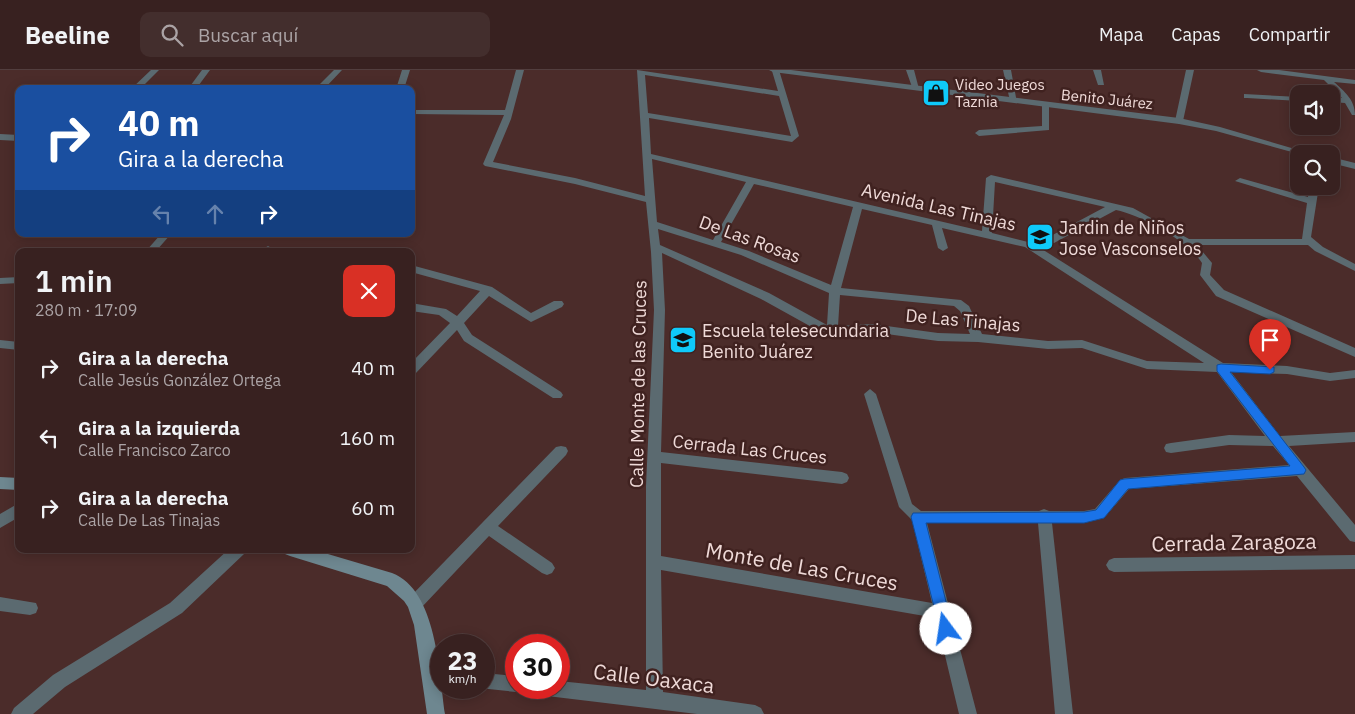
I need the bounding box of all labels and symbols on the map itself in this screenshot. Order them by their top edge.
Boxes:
place label: Video Juegos Taznia [955,75,1045,111]
shop icon: Video Juegos Taznia [921,78,951,108]
street label: Benito Juárez [1060,85,1154,113]
street label: Avenida Las Tinajas [859,178,1019,236]
street label: De Las Rosas [696,210,804,268]
place label: Jardin de Niños Jose Vasconselos [1059,216,1202,260]
school or university icon: Jardin de Niños Jose Vasconselos [1025,222,1055,252]
street label: Calle Monte de las Cruces [625,280,651,488]
street label: De Las Tinajas [905,304,1021,336]
place label: Escuela telesecundaria Benito Juárez [702,319,889,363]
pin [1249,319,1291,370]
school or university icon: Escuela telesecundaria Benito Juárez [668,325,698,355]
street label: Cerrada Las Cruces [672,429,828,469]
street label: Cerrada Zaragoza [1151,527,1317,557]
street label: Monte de Las Cruces [704,535,900,597]
position arrow [919,602,971,654]
speed limit sign: 30 [505,634,570,699]
street label: Calle Oaxaca [592,657,716,699]

